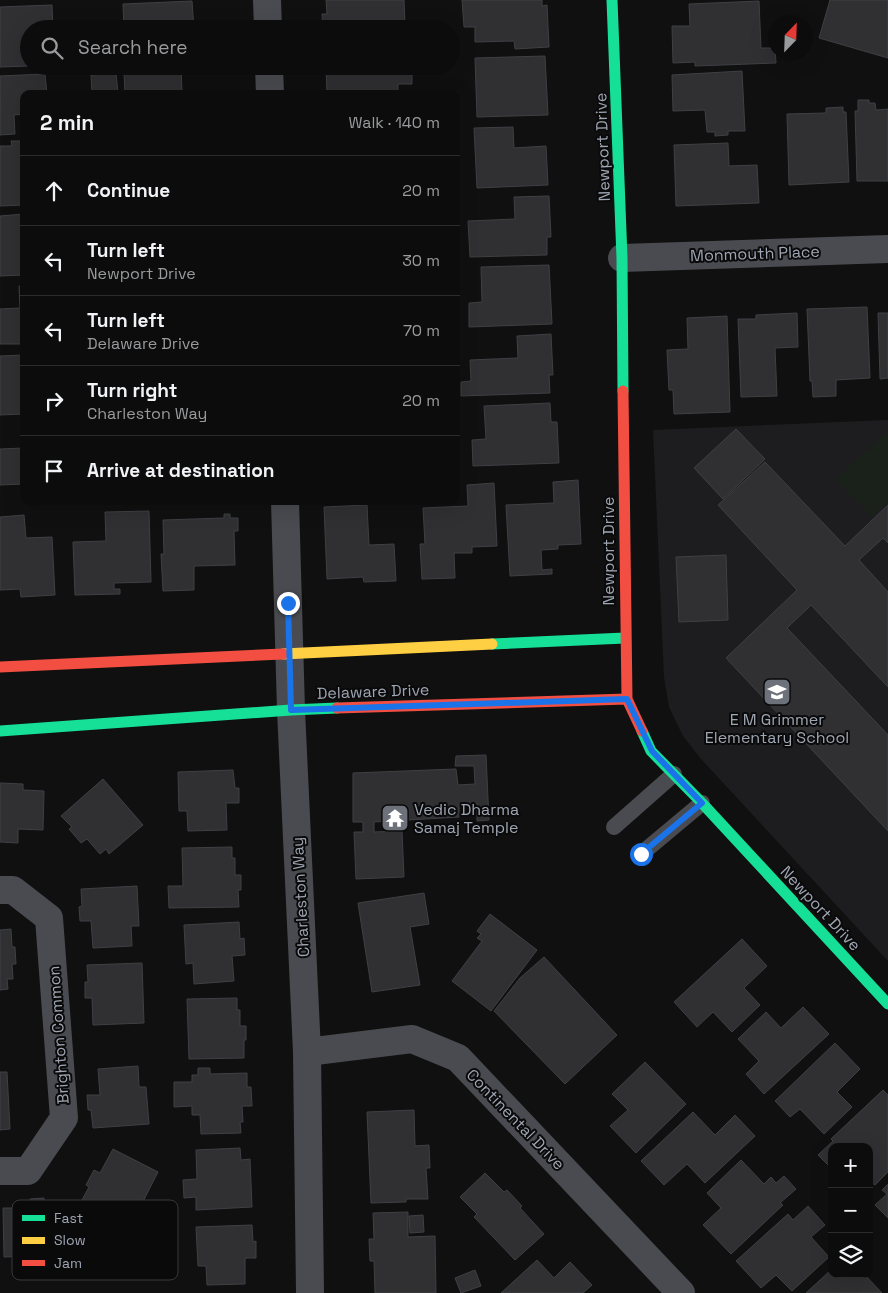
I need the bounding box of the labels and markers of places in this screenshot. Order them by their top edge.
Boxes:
school or university icon: E M Grimmer Elementary School [762,677,792,707]
place label: E M Grimmer Elementary School [705,709,849,748]
place label: Vedic Dharma Samaj Temple [414,799,519,838]
temple icon: Vedic Dharma Samaj Temple [380,803,410,833]

